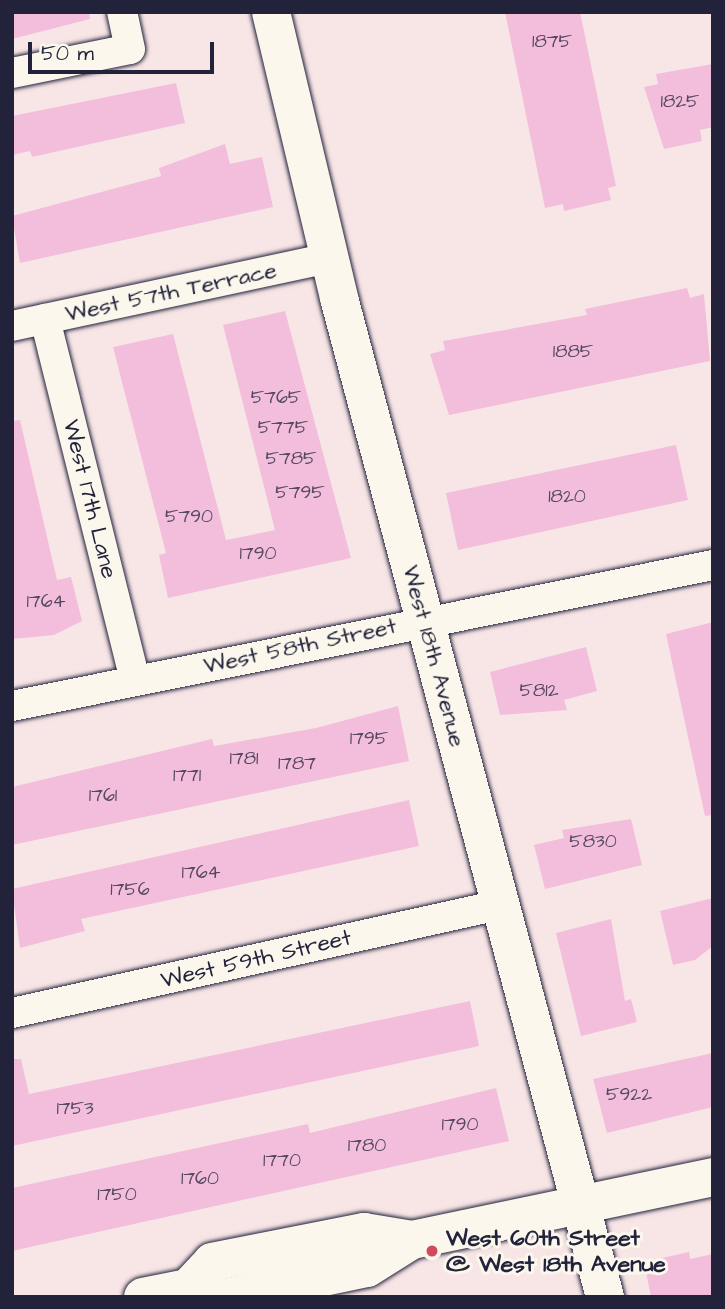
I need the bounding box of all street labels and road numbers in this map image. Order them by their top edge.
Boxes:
street label: West 57th Terrace [63,256,279,328]
street label: West 17th Lane [57,417,123,581]
street label: West 18th Avenue [397,562,471,750]
street label: West 58th Street [201,612,399,680]
street label: West 59th Street [158,924,354,994]

